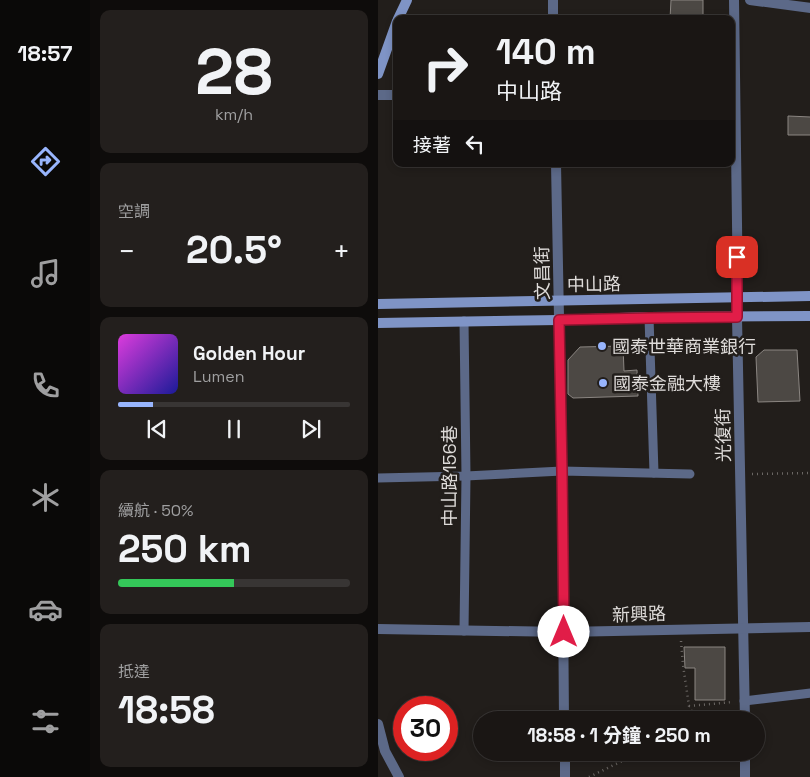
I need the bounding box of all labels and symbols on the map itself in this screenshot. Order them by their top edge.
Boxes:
pin [716,236,758,278]
street label: 文昌街 [530,246,554,300]
street label: 中山路 [567,272,621,296]
place label: 國泰世華商業銀行 [612,335,756,358]
marker: 國泰世華商業銀行 [596,340,608,352]
place label: 國泰金融大樓 [613,372,721,395]
marker: 國泰金融大樓 [597,377,609,389]
street label: 光復街 [711,408,735,462]
street label: 中山路156巷 [438,425,461,527]
street label: 新興路 [612,602,666,626]
position arrow [537,605,589,657]
speed limit sign: 30 [393,696,458,761]

